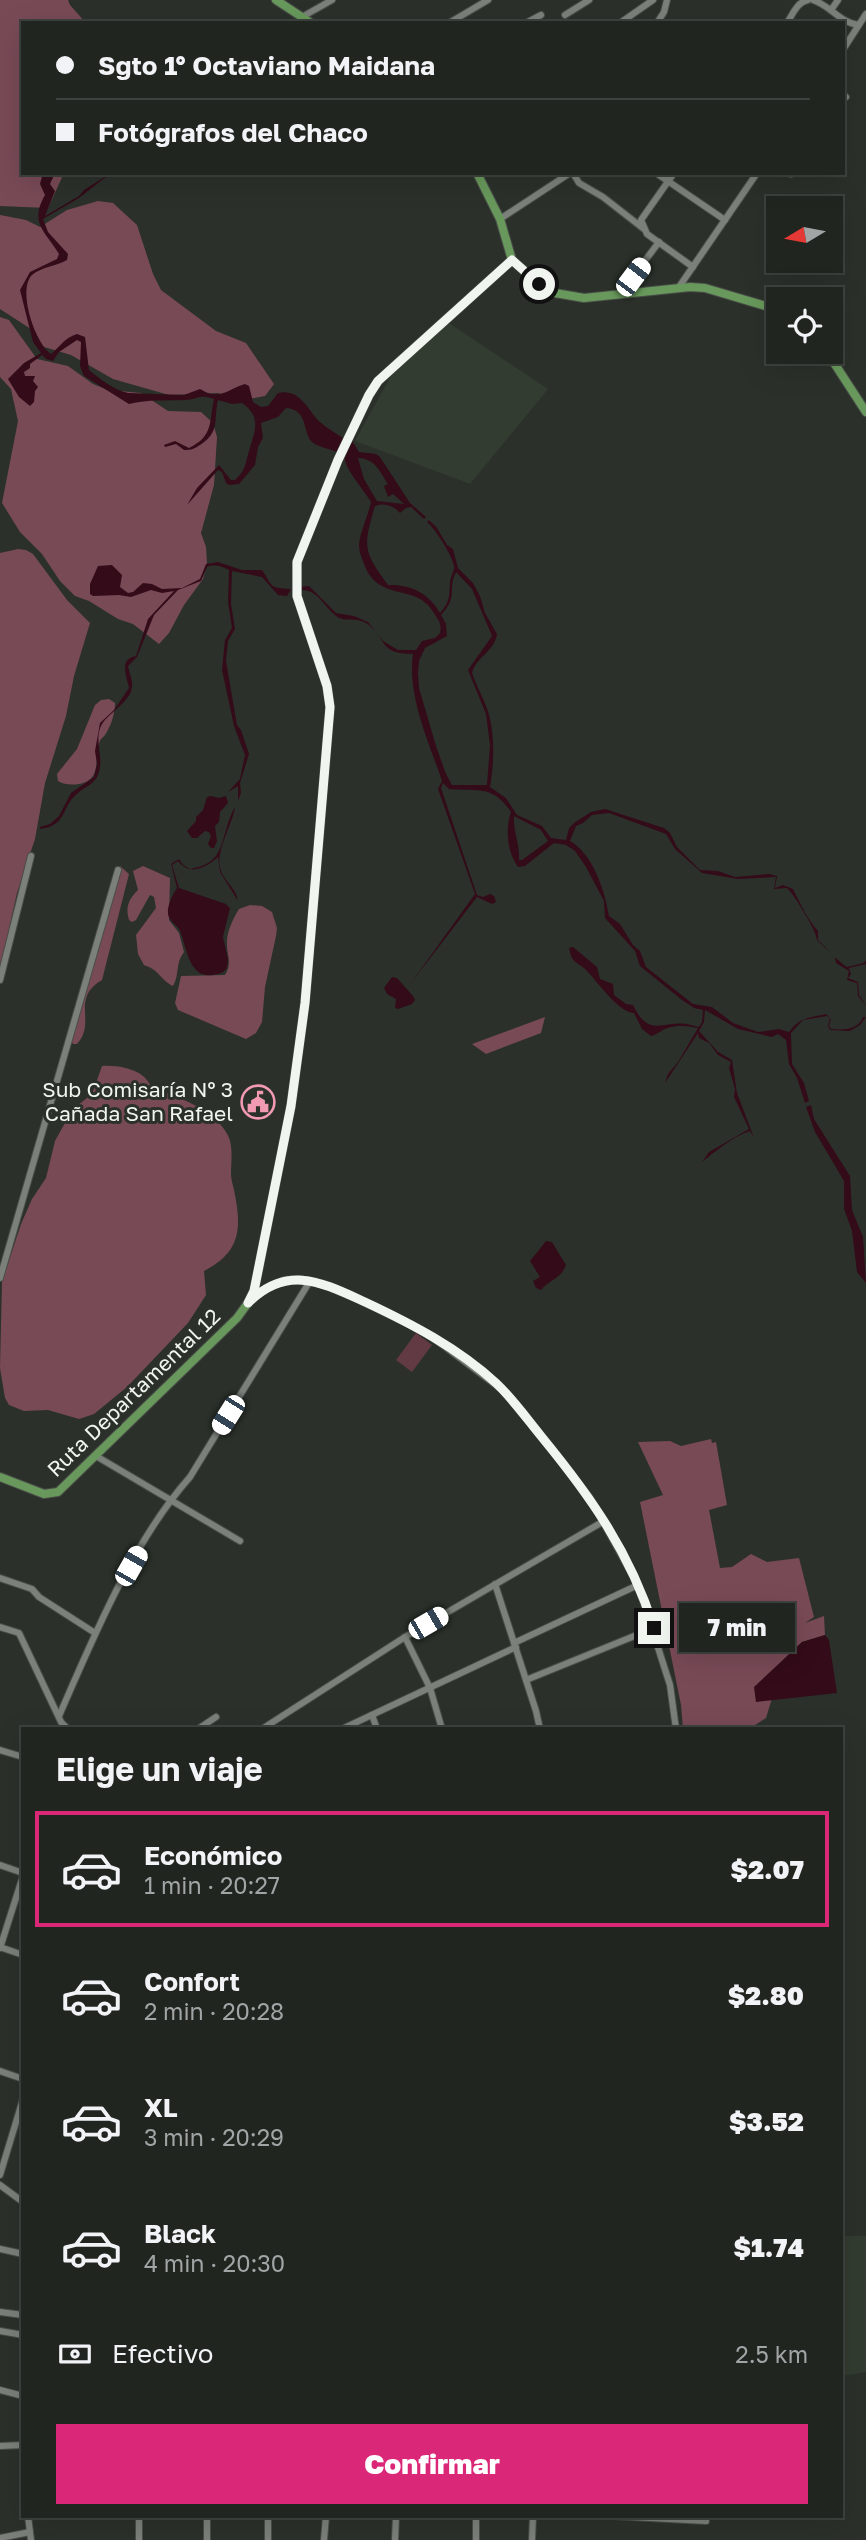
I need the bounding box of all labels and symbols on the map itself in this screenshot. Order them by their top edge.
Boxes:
north arrow [766,196,844,273]
car [612,254,655,300]
route start [523,268,555,300]
place label: Sub Comisaría Nº 3 Cañada San Rafael [42,1076,233,1126]
public building icon: Sub Comisaría Nº 3 Cañada San Rafael [239,1083,277,1121]
street label: Ruta Departamental 12 [41,1303,225,1482]
car [208,1392,249,1438]
car [112,1543,151,1589]
car [405,1603,452,1643]
callout: 7 min [678,1604,794,1652]
route end [638,1612,670,1644]

